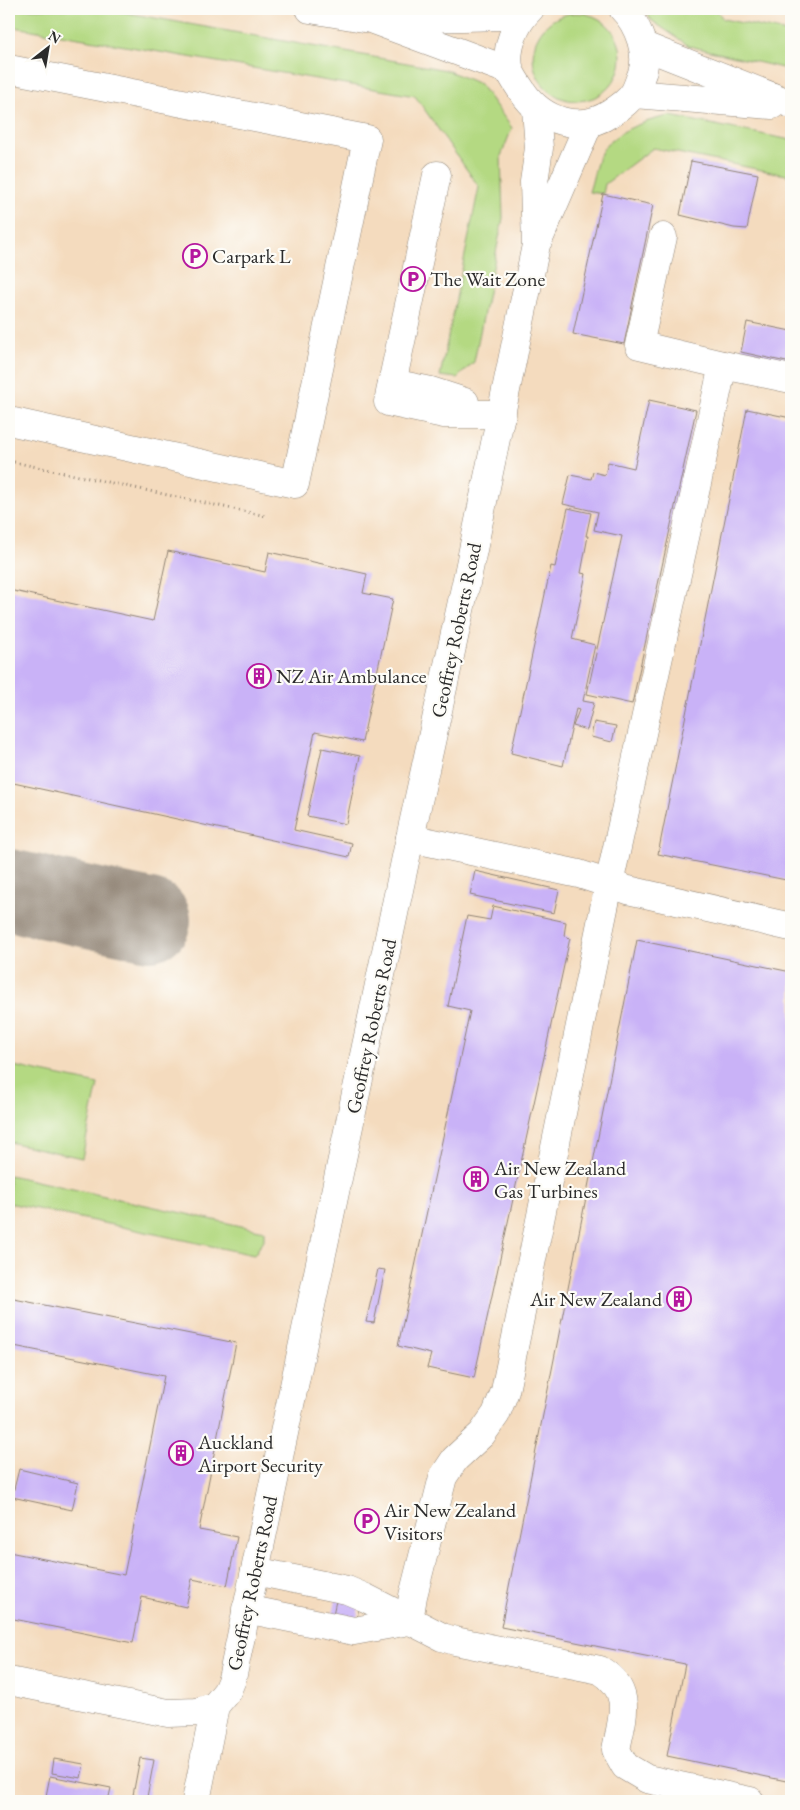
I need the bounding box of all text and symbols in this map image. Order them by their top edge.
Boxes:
north arrow [22,22,72,72]
text: N [45,26,65,48]
parking icon: Carpark L [182,243,208,269]
place label: Carpark L [212,243,291,269]
parking icon: The Wait Zone [400,266,426,292]
place label: The Wait Zone [430,266,545,292]
street label: Geoffrey Roberts Road [425,539,487,720]
building icon: NZ Air Ambulance [246,663,272,689]
place label: NZ Air Ambulance [276,663,427,689]
street label: Geoffrey Roberts Road [340,935,402,1116]
place label: Air New Zealand Gas Turbines [493,1155,627,1204]
building icon: Air New Zealand Gas Turbines [463,1166,489,1192]
place label: Air New Zealand [529,1286,663,1312]
building icon: Air New Zealand [666,1286,692,1312]
place label: Auckland Airport Security [197,1429,323,1478]
building icon: Auckland Airport Security [168,1440,194,1466]
street label: Geoffrey Roberts Road [221,1492,283,1673]
place label: Air New Zealand Visitors [383,1497,517,1546]
parking icon: Air New Zealand Visitors [354,1508,380,1534]

